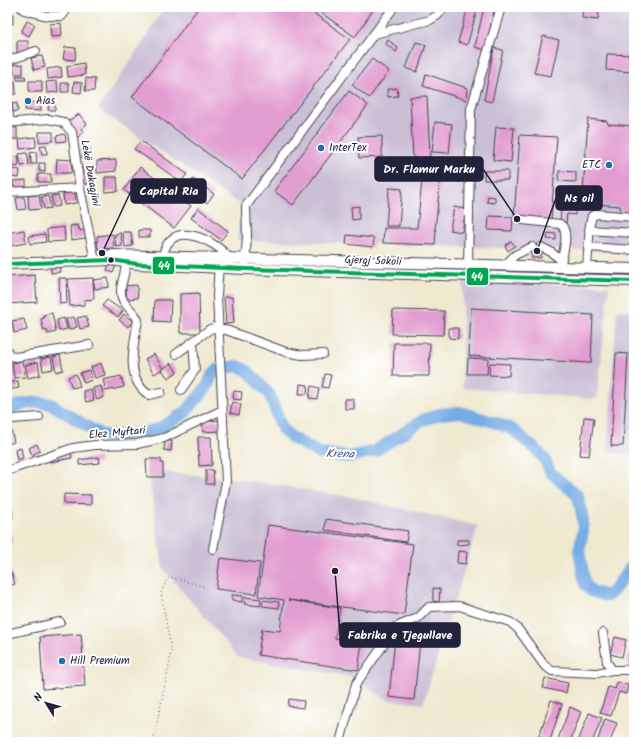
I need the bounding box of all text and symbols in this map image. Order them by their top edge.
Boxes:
place label: Aias [36,92,55,110]
marker: Aias [23,96,33,106]
street label: Lekë Dukagjini [75,138,105,208]
place label: InterTex [329,139,367,157]
marker: InterTex [316,143,326,153]
place label: ETC [582,156,601,174]
callout: Dr. Flamur Marku [375,157,483,181]
text: Dr. Flamur Marku [383,160,475,179]
marker: ETC [604,160,614,170]
callout: Capital Ria [131,179,206,203]
text: Capital Ria [140,182,198,201]
callout: Ns oil [556,186,602,210]
text: Ns oil [564,189,595,208]
street label: Gjergj Sokoli [344,251,402,271]
unlabelled marker [106,255,116,265]
line badge: 44 [152,256,175,275]
text: 44 [158,257,170,275]
line badge: 44 [466,267,489,286]
text: 44 [471,268,483,286]
street label: Elez Myftari [88,422,147,444]
water label: Krena [326,444,356,464]
callout: Fabrika e Tjegullave [340,623,460,647]
text: Fabrika e Tjegullave [348,626,452,645]
place label: Hill Premium [70,652,130,670]
marker: Hill Premium [57,656,67,666]
north arrow [26,683,66,723]
text: N [30,689,48,706]

